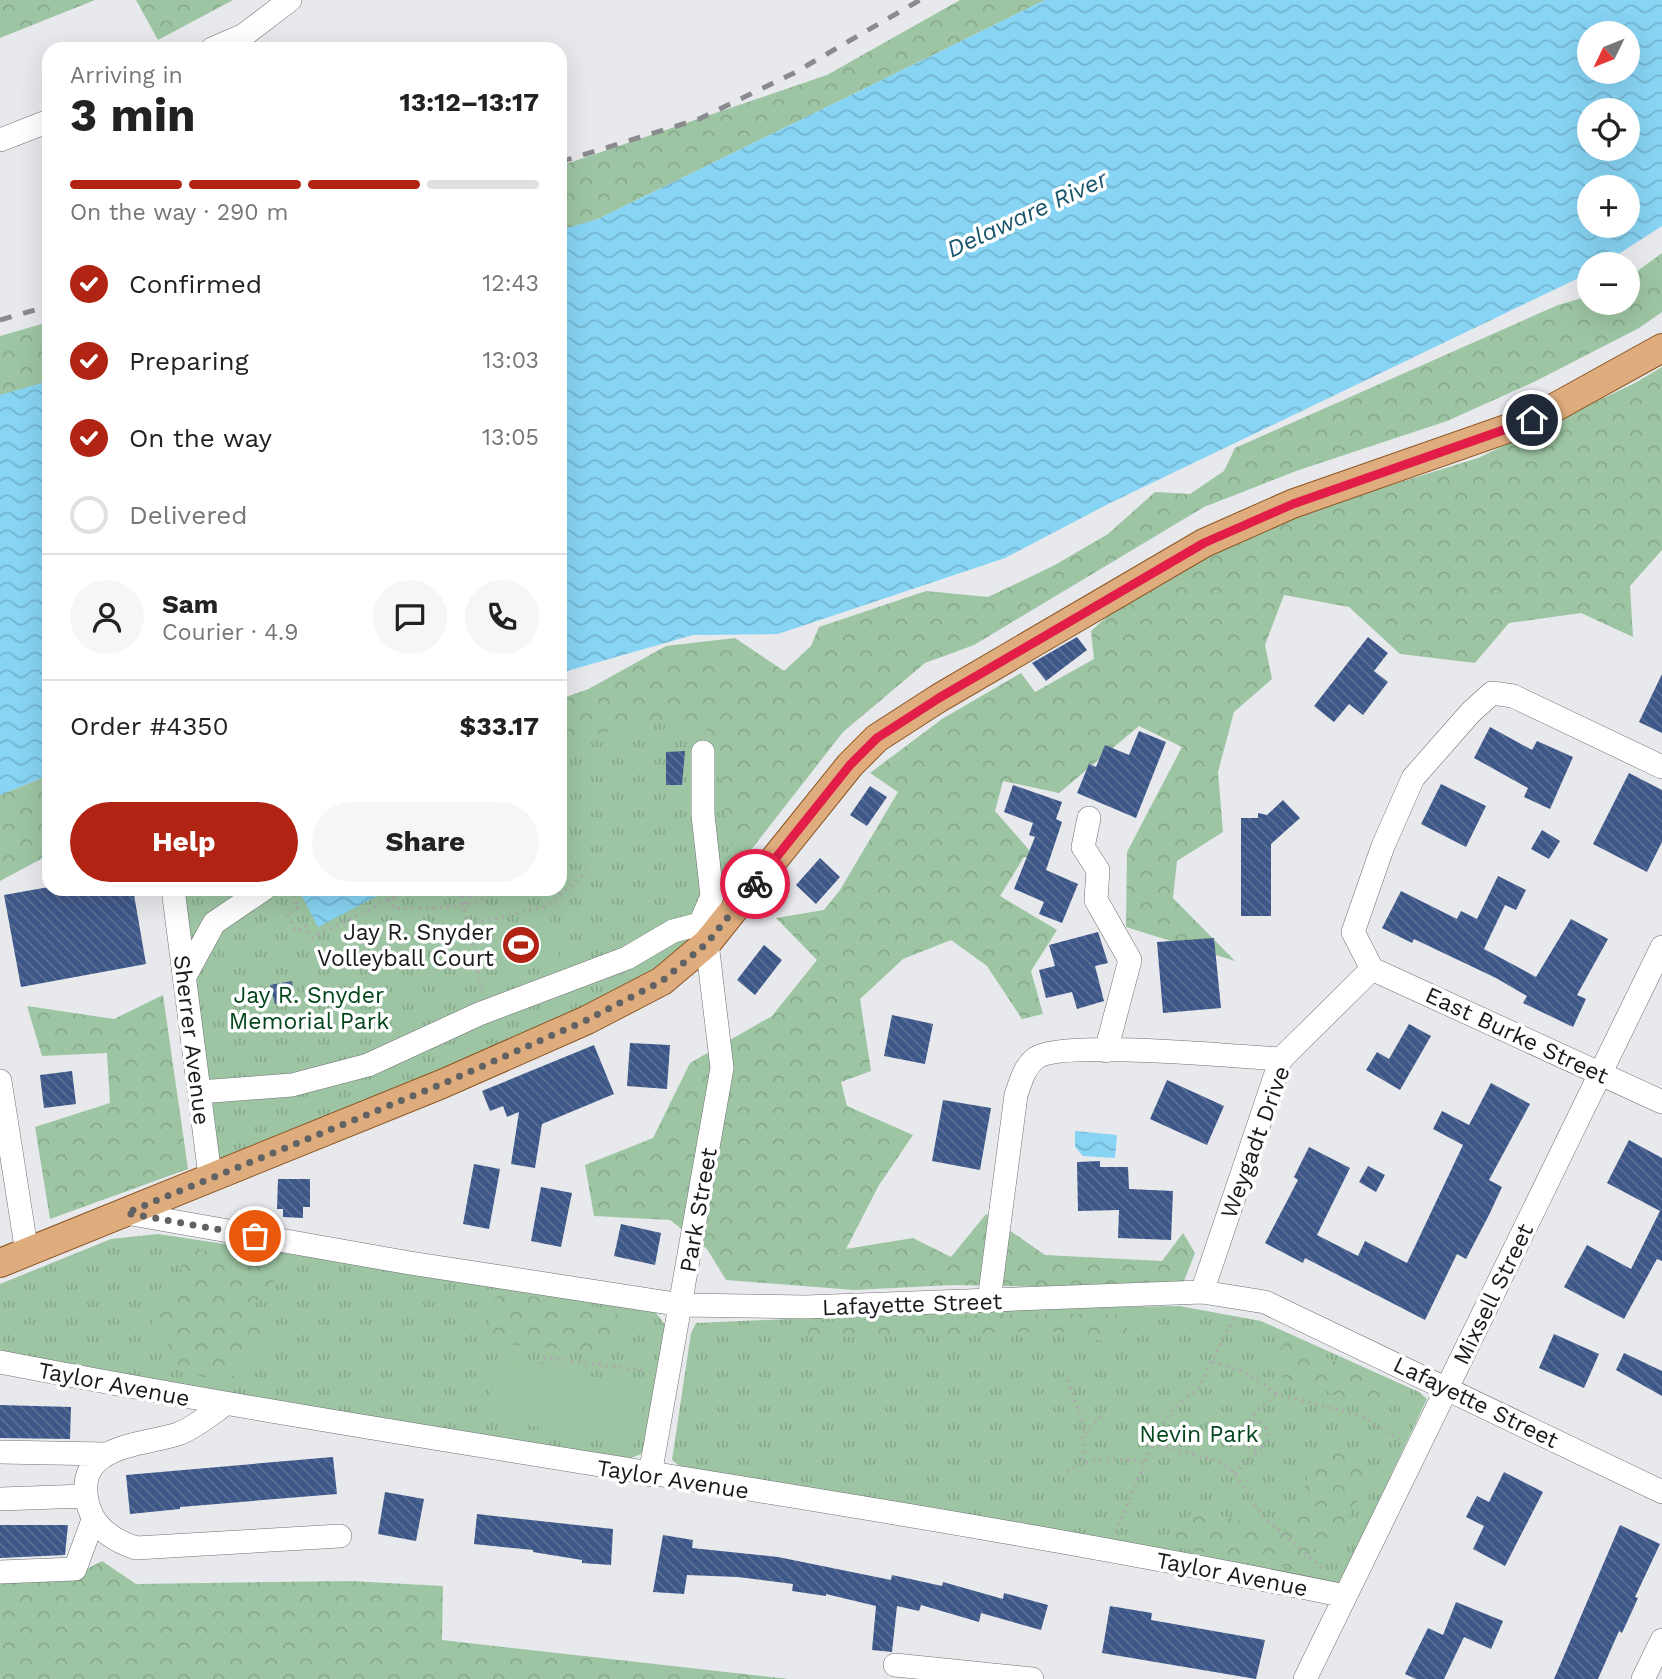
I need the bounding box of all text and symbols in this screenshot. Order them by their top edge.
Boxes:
north arrow [1577,21,1640,84]
map controls [1577,21,1640,315]
text: Arriving in [70,62,183,89]
text: 13:12–13:17 [400,87,539,117]
text: 3 min [70,88,196,142]
button: locate [1577,98,1640,161]
water label: Delaware River [942,164,1113,263]
button: + [1577,175,1640,238]
text: On the way · 290 m [70,199,288,226]
button: − [1577,252,1640,315]
icon: check [70,265,108,303]
text: Confirmed [129,269,262,299]
text: 12:43 [482,270,539,297]
icon: check [70,342,108,380]
text: Preparing [129,346,249,376]
text: 13:03 [483,347,539,374]
pin [1502,390,1562,450]
icon: home [1513,401,1551,439]
icon: check [70,419,108,457]
text: On the way [129,423,272,453]
text: 13:05 [482,424,539,451]
text: Delivered [129,500,248,530]
button: person [70,580,144,654]
button: chat [373,580,447,654]
button: phone [465,580,539,654]
text: Sam [162,589,218,619]
text: Courier · 4.9 [162,619,298,646]
text: Order #4350 [70,711,229,741]
text: $33.17 [460,711,539,741]
button: Help [70,802,298,882]
button: Share [312,802,539,882]
courier [720,849,790,919]
icon: bike [736,865,774,903]
place label: Jay R. Snyder Volleyball Court [317,919,494,972]
sports icon: Jay R. Snyder Volleyball Court [500,924,542,966]
street label: Sherrer Avenue [168,954,215,1127]
street label: East Burke Street [1421,981,1613,1090]
park label: Jay R. Snyder Memorial Park [229,982,389,1035]
street label: Weygadt Drive [1215,1062,1296,1222]
street label: Park Street [674,1145,723,1274]
pin [225,1206,285,1266]
icon: bag [236,1217,274,1255]
street label: Mixsell Street [1448,1219,1539,1369]
street label: Lafayette Street [821,1288,1003,1321]
street label: Lafayette Street [1389,1351,1563,1454]
street label: Taylor Avenue [36,1357,192,1412]
park label: Nevin Park [1139,1421,1259,1448]
street label: Taylor Avenue [595,1454,751,1505]
street label: Taylor Avenue [1154,1547,1310,1602]

